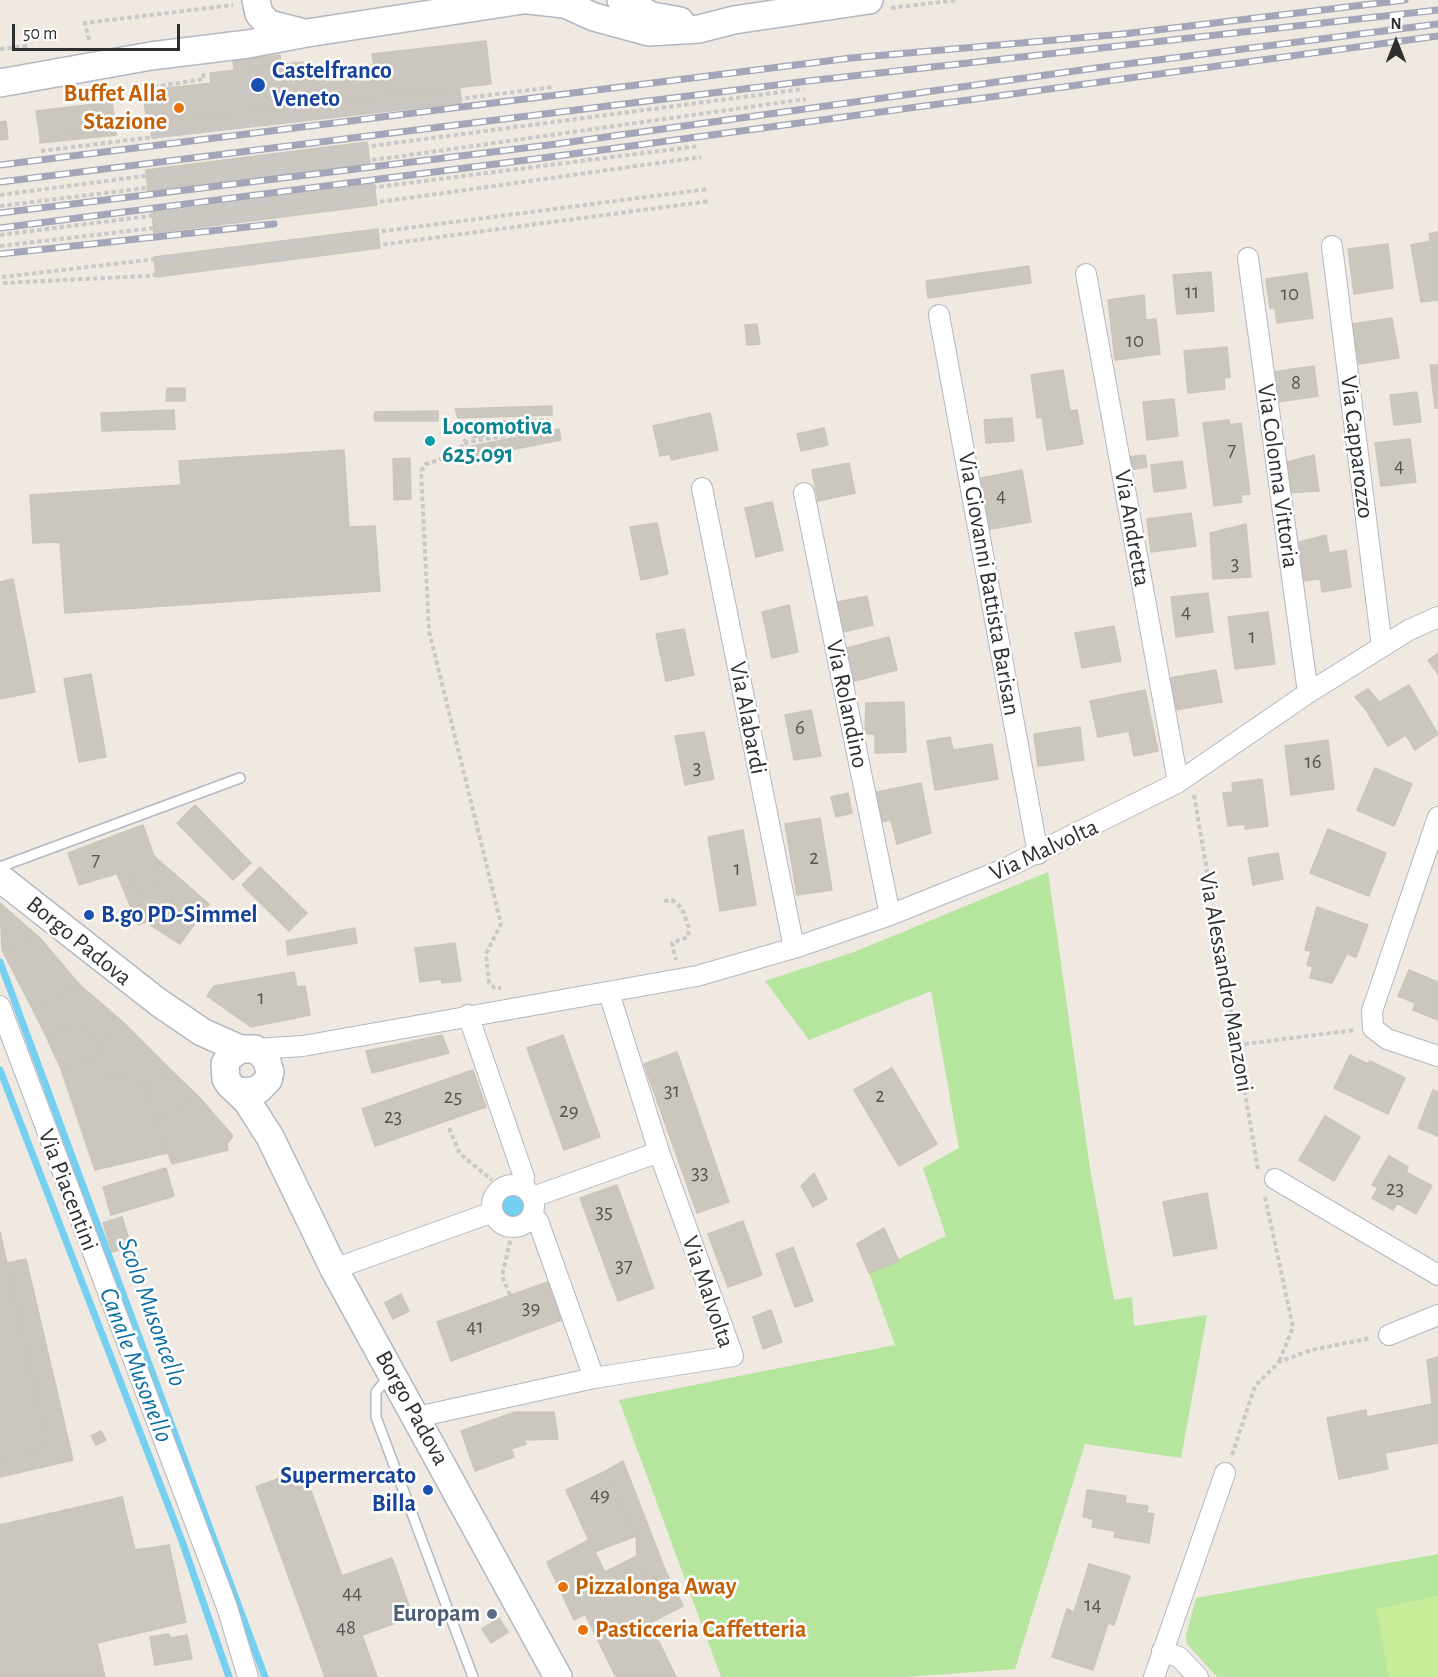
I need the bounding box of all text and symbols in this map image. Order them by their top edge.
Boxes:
scale bar [15,12,183,50]
north arrow [1366,12,1426,72]
text: N [1390,16,1402,32]
text: 50 m [23,25,57,43]
place label: Castelfranco Veneto [272,57,392,113]
marker: Castelfranco Veneto [249,76,267,94]
place label: Buffet Alla Stazione [64,80,167,136]
marker: Buffet Alla Stazione [172,101,186,115]
house number: 11 [1185,279,1199,305]
house number: 10 [1281,281,1299,307]
house number: 10 [1126,328,1144,354]
house number: 8 [1291,370,1301,396]
street label: Via Capparozzo [1334,374,1380,520]
street label: Via Colonna Vittoria [1251,382,1305,570]
place label: Locomotiva 625.091 [442,413,553,469]
marker: Locomotiva 625.091 [423,434,437,448]
house number: 7 [1228,437,1236,463]
street label: Via Giovanni Battista Barisan [952,450,1026,718]
house number: 4 [1394,453,1404,479]
street label: Via Andretta [1108,467,1156,589]
house number: 4 [996,483,1006,509]
house number: 3 [1231,551,1239,577]
house number: 4 [1181,599,1191,625]
house number: 1 [1248,624,1256,650]
street label: Via Rolandino [819,637,875,771]
street label: Via Alabardi [723,659,773,777]
house number: 6 [795,715,805,741]
house number: 16 [1304,749,1322,775]
house number: 3 [693,755,701,781]
street label: Via Malvolta [985,812,1103,888]
house number: 2 [809,845,819,871]
house number: 7 [92,847,100,873]
house number: 1 [733,856,741,882]
street label: Via Alessandro Manzoni [1192,870,1260,1094]
street label: Borgo Padova [21,890,137,992]
place label: B.go PD-Simmel [101,901,258,929]
marker: B.go PD-Simmel [82,908,96,922]
house number: 1 [257,985,265,1011]
house number: 31 [664,1078,680,1104]
house number: 2 [875,1083,885,1109]
house number: 25 [444,1084,462,1110]
house number: 29 [559,1098,579,1124]
house number: 23 [384,1104,402,1130]
street label: Via Piacentini [32,1125,104,1255]
house number: 33 [691,1160,709,1186]
house number: 23 [1386,1176,1404,1202]
house number: 35 [595,1199,613,1225]
street label: Via Malvolta [675,1232,741,1352]
water label: Scolo Musoncello [111,1233,193,1391]
house number: 37 [615,1253,633,1279]
water label: Canale Musonello [92,1283,180,1447]
house number: 39 [522,1295,540,1321]
house number: 41 [466,1314,484,1340]
street label: Borgo Padova [369,1345,455,1471]
place label: Supermercato Billa [280,1462,416,1518]
house number: 49 [590,1482,610,1508]
marker: Supermercato Billa [421,1483,435,1497]
place label: Pizzalonga Away [575,1573,736,1601]
house number: 44 [342,1580,362,1606]
marker: Pizzalonga Away [556,1580,570,1594]
house number: 14 [1084,1592,1102,1618]
place label: Europam [392,1600,480,1628]
marker: Europam [485,1607,499,1621]
house number: 48 [336,1615,356,1641]
place label: Pasticceria Caffetteria [595,1616,806,1644]
marker: Pasticceria Caffetteria [576,1623,590,1637]

